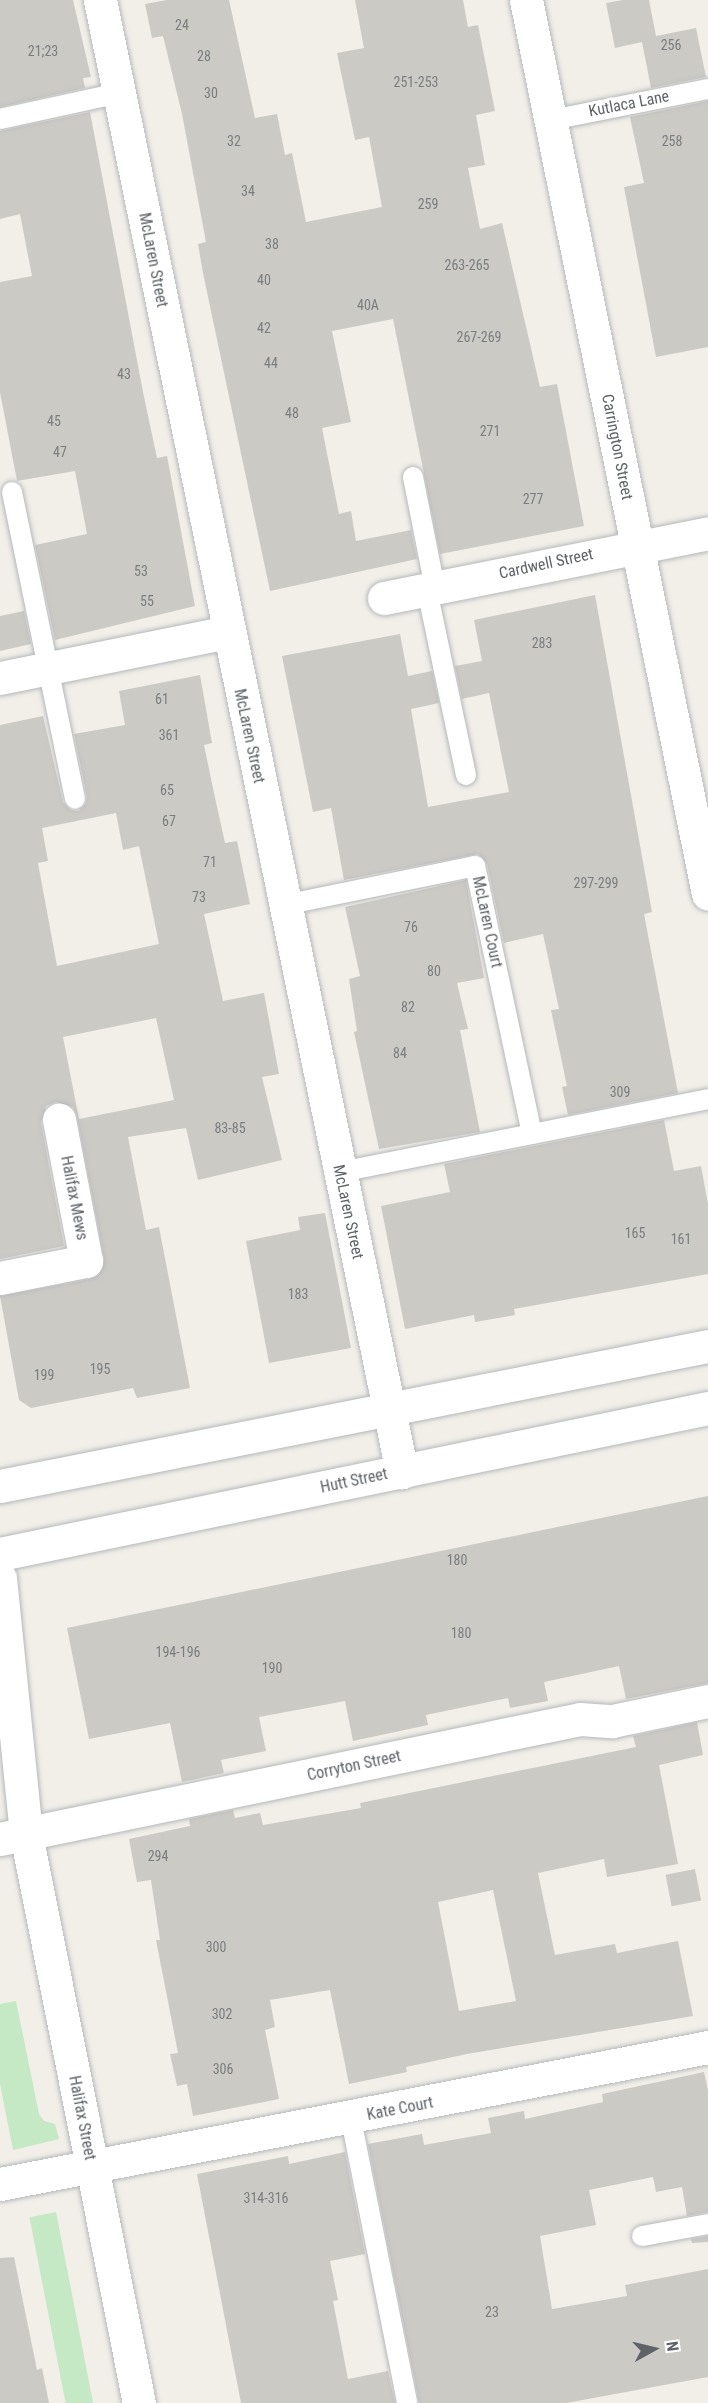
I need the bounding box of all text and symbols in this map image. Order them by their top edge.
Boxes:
house number: 24 [175,17,189,33]
house number: 256 [661,37,681,53]
house number: 21;23 [28,43,58,59]
house number: 28 [197,48,211,64]
house number: 251-253 [394,74,438,90]
house number: 30 [204,85,218,101]
street label: Kutlaca Lane [587,87,671,121]
house number: 32 [227,133,241,149]
house number: 258 [662,133,682,149]
house number: 34 [241,183,255,199]
house number: 259 [418,196,438,212]
street label: McLaren Street [134,211,172,309]
house number: 38 [265,236,279,252]
house number: 263-265 [445,257,489,273]
house number: 40 [257,272,271,288]
house number: 40A [357,297,379,313]
house number: 42 [257,320,271,336]
house number: 267-269 [457,329,501,345]
house number: 44 [264,355,278,371]
house number: 43 [117,366,131,382]
street label: Carrington Street [597,392,637,502]
house number: 48 [285,405,299,421]
house number: 45 [47,413,61,429]
house number: 271 [480,423,500,439]
house number: 47 [53,444,67,460]
house number: 277 [523,491,543,507]
street label: Cardwell Street [497,545,595,583]
house number: 53 [134,563,148,579]
house number: 55 [140,593,154,609]
house number: 283 [532,635,552,651]
street label: McLaren Street [230,687,268,785]
house number: 61 [155,691,169,707]
house number: 361 [159,727,179,743]
house number: 65 [160,782,174,798]
house number: 67 [162,813,176,829]
house number: 71 [203,854,217,870]
street label: McLaren Court [468,874,506,970]
house number: 297-299 [574,875,618,891]
house number: 73 [192,889,206,905]
house number: 76 [404,919,418,935]
house number: 80 [427,963,441,979]
house number: 82 [401,999,415,1015]
house number: 84 [393,1045,407,1061]
house number: 309 [610,1084,630,1100]
house number: 83-85 [214,1120,246,1136]
street label: Halifax Mews [56,1154,92,1242]
street label: McLaren Street [329,1163,367,1261]
house number: 165 [625,1225,645,1241]
house number: 161 [671,1231,691,1247]
house number: 183 [288,1286,308,1302]
house number: 195 [90,1361,110,1377]
house number: 199 [34,1367,54,1383]
street label: Hutt Street [319,1465,389,1497]
house number: 180 [447,1552,467,1568]
house number: 180 [451,1625,471,1641]
house number: 194-196 [156,1644,200,1660]
house number: 190 [262,1660,282,1676]
street label: Corryton Street [305,1747,403,1785]
house number: 294 [148,1848,168,1864]
house number: 300 [206,1939,226,1955]
house number: 302 [212,2006,232,2022]
house number: 306 [213,2061,233,2077]
street label: Halifax Street [64,2074,100,2162]
street label: Kate Court [365,2093,435,2125]
house number: 314-316 [244,2190,288,2206]
house number: 23 [485,2304,499,2320]
north arrow [624,2319,684,2379]
text: N [662,2340,682,2353]

